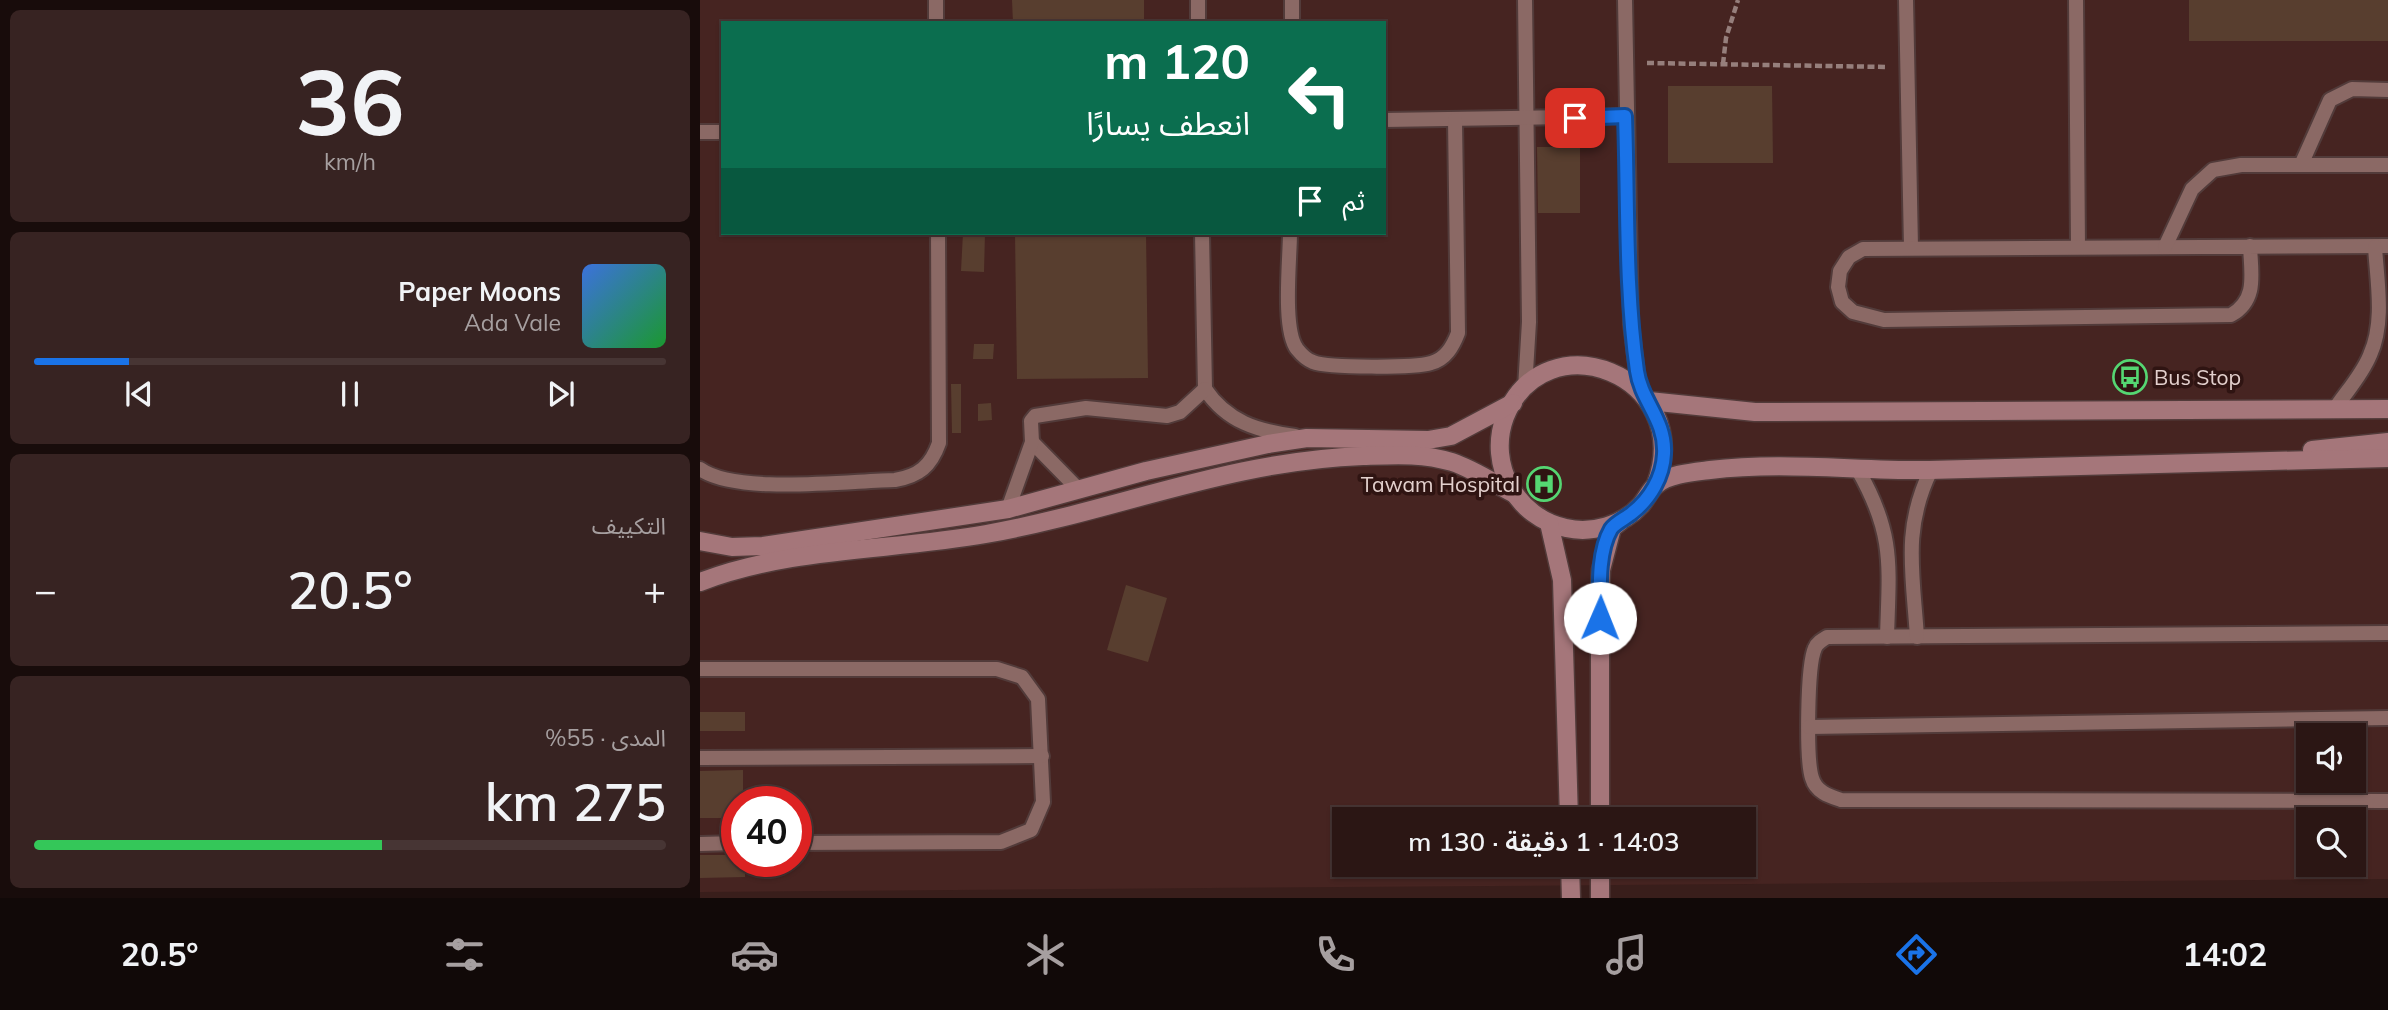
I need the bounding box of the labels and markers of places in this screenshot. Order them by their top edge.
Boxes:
pin [1545,88,1605,148]
bus stop icon: Bus Stop [2111,358,2149,396]
place label: Bus Stop [2154,364,2241,390]
hospital icon: Tawam Hospital [1525,465,1563,503]
place label: Tawam Hospital [1361,471,1520,497]

